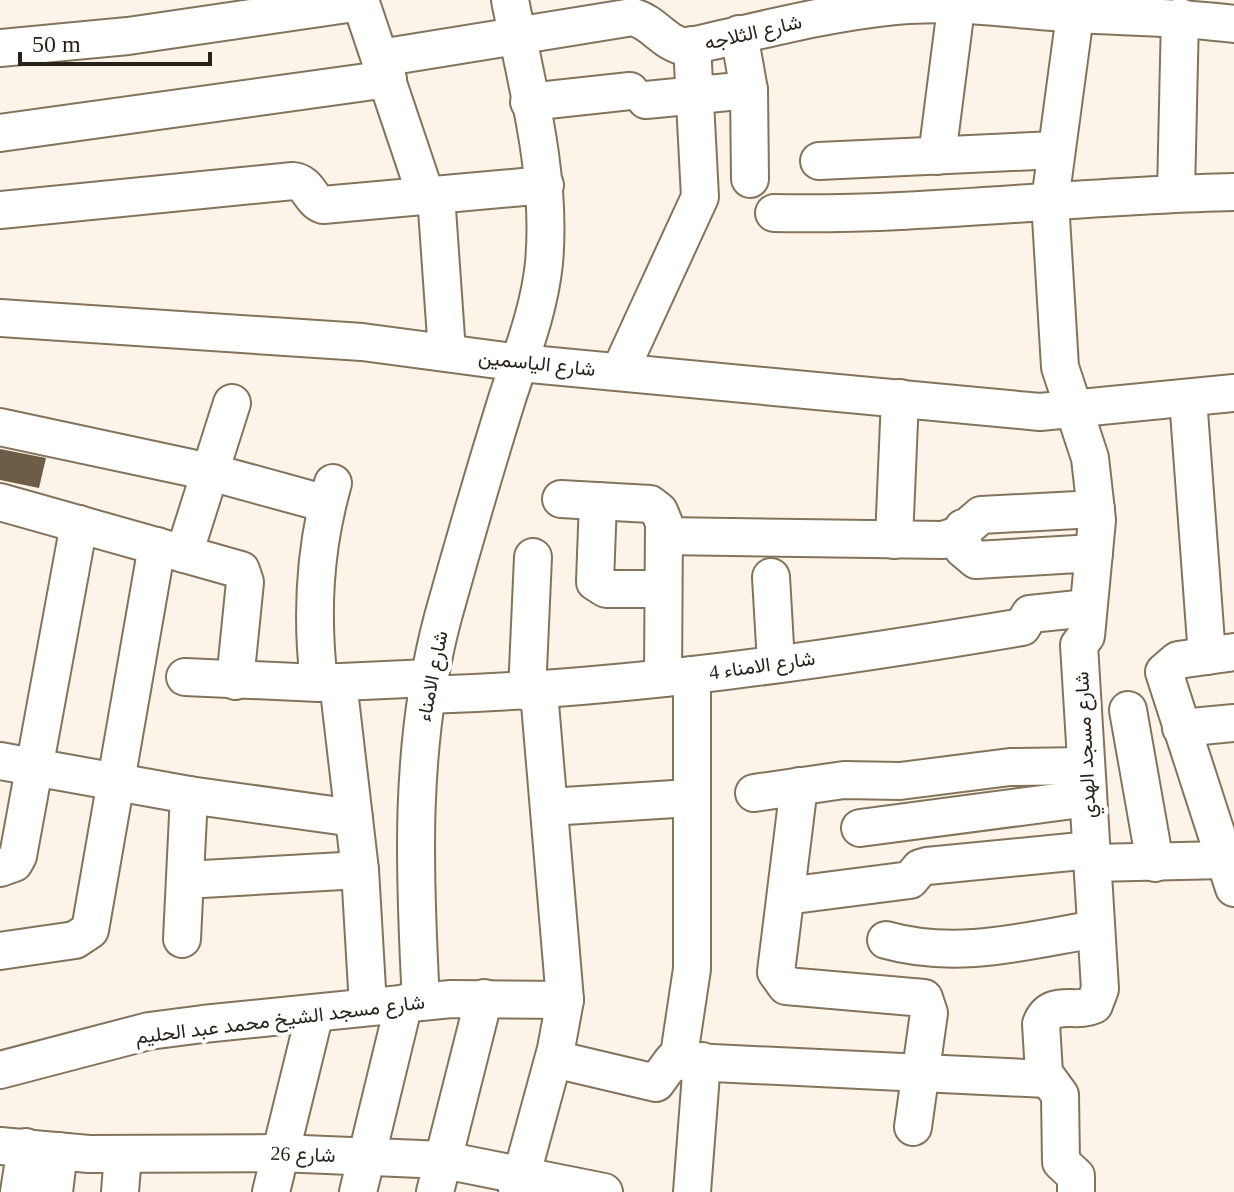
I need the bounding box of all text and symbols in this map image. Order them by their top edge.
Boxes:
street label: شارع الثلاجه [702,10,804,57]
scale bar [20,16,210,66]
text: 50 m [32,31,81,57]
street label: شارع الياسمين [477,346,597,383]
street label: شارع الامناء [412,629,455,724]
street label: شارع الامناء 4 [708,647,817,686]
street label: شارع مسجد الهدي [1070,671,1106,819]
street label: شارع مسجد الشيخ محمد عبد الحليم [134,990,426,1051]
street label: شارع 26 [270,1142,336,1169]

